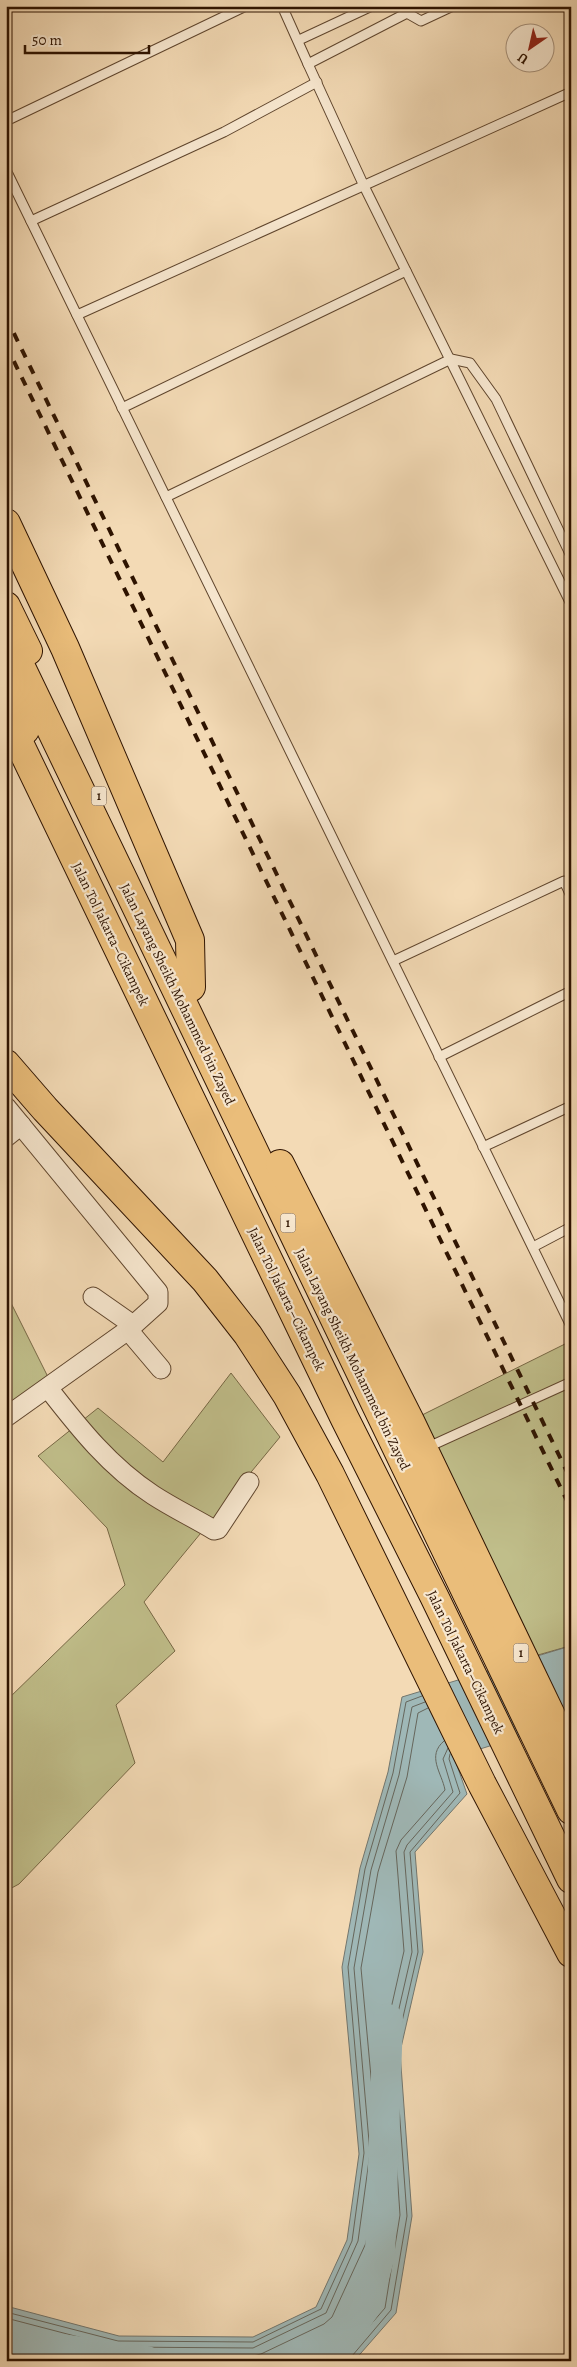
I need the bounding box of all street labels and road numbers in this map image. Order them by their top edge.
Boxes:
road number: 1 [92,786,106,806]
street label: Jalan Tol Jakarta–Cikampek [67,859,154,1009]
street label: Jalan Layang Sheikh Mohammed bin Zayed [115,880,240,1109]
road number: 1 [280,1214,296,1232]
street label: Jalan Tol Jakarta–Cikampek [243,1224,330,1374]
street label: Jalan Layang Sheikh Mohammed bin Zayed [290,1245,415,1474]
street label: Jalan Tol Jakarta–Cikampek [422,1587,509,1737]
road number: 1 [514,1644,528,1662]

